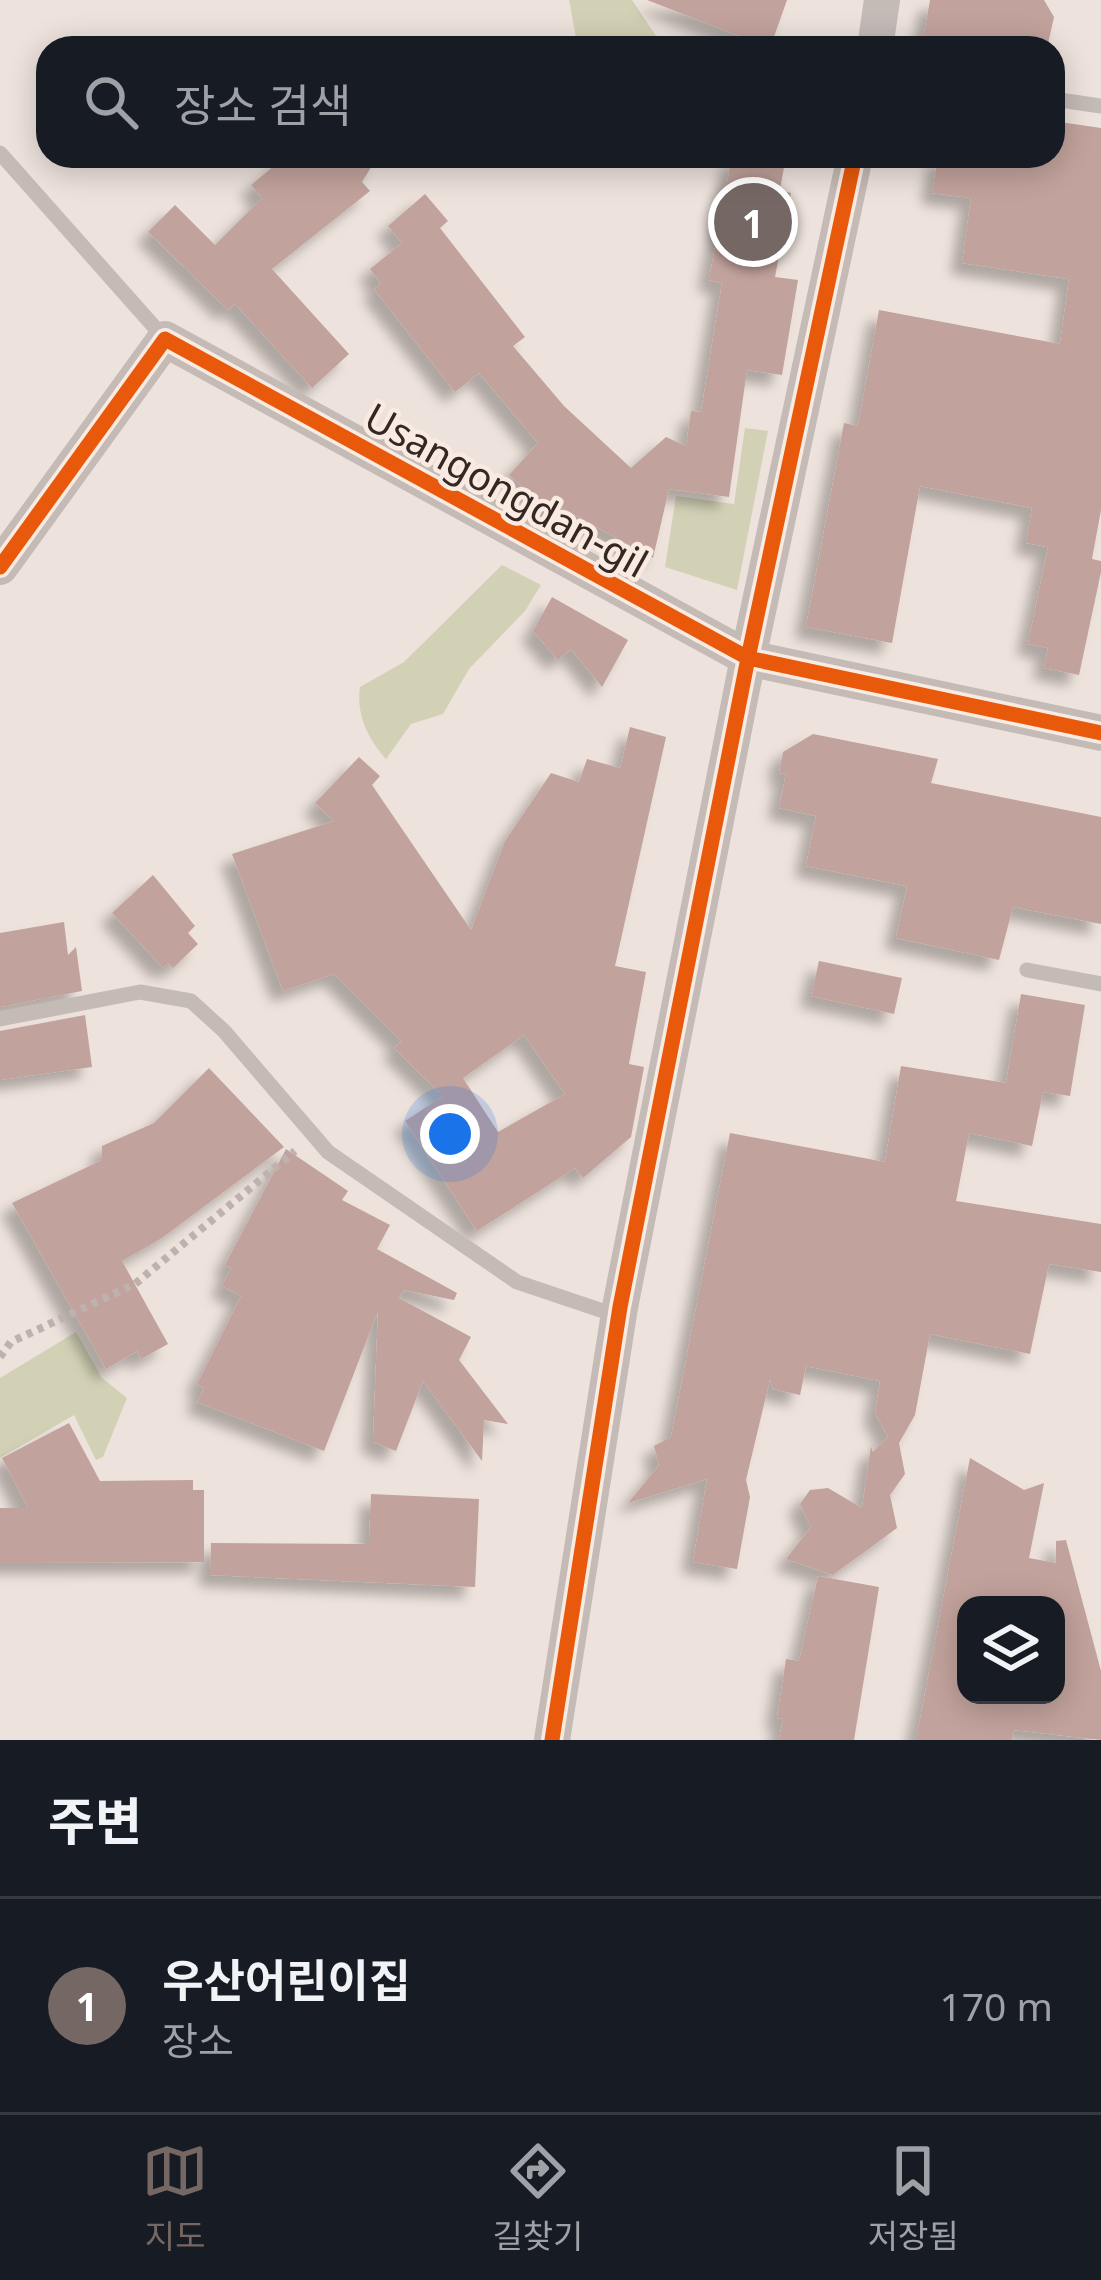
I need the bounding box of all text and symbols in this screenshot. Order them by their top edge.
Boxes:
search box [36,36,1065,168]
icon: search [78,69,144,135]
text: 장소 검색 [174,74,351,135]
pin: 1 [714,177,792,267]
street label: Usangongdan-gil [356,389,658,589]
your location [420,1104,480,1164]
map controls [957,1596,1065,1704]
button: layers [957,1596,1065,1704]
text: 주변 [48,1785,142,1855]
text: 우산어린이집 [162,1949,410,2010]
text: 1 [76,1979,98,2032]
text: 170 m [939,1979,1053,2032]
text: 장소 [162,2013,234,2066]
tab: 지도 [142,2138,208,2258]
tab: 길찾기 [492,2138,583,2258]
tab: 저장됨 [868,2138,959,2258]

